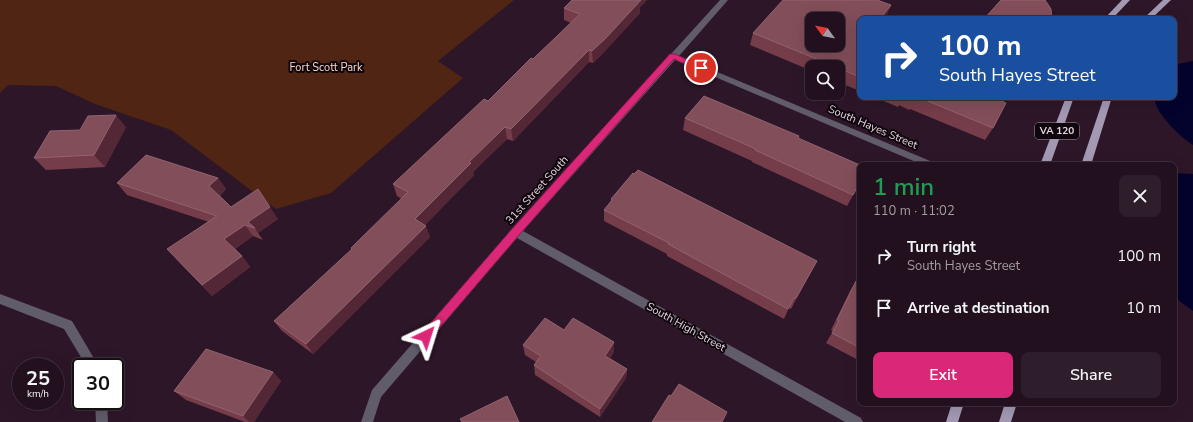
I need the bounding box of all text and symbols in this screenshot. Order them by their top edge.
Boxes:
north arrow [805,12,845,52]
map controls [805,12,845,100]
text: 100 m [939,27,1022,65]
icon: right [873,32,925,84]
pin [684,51,718,85]
icon: arrive [690,57,712,79]
park label: Fort Scott Park [290,60,363,75]
button: search [805,60,845,100]
text: South Hayes Street [939,63,1096,87]
street label: South Hayes Street [826,101,920,153]
road number: VA 120 [1035,123,1079,139]
street label: 31st Street South [502,153,572,227]
text: 1 min [873,171,934,203]
button: close [1119,175,1161,217]
text: 110 m · 11:02 [873,202,955,220]
text: Turn right [907,237,976,257]
icon: right [873,245,895,267]
text: 100 m [1117,246,1161,266]
text: South Hayes Street [907,257,1020,275]
icon: arrive [873,297,895,319]
text: Arrive at destination [907,298,1050,318]
text: 10 m [1126,298,1161,318]
street label: South High Street [644,299,728,355]
position arrow [405,315,447,357]
button: Exit [873,352,1013,398]
button: Share [1021,352,1161,398]
speed limit sign: 30 [72,358,124,410]
text: 25 [26,365,50,392]
text: km/h [27,387,49,401]

